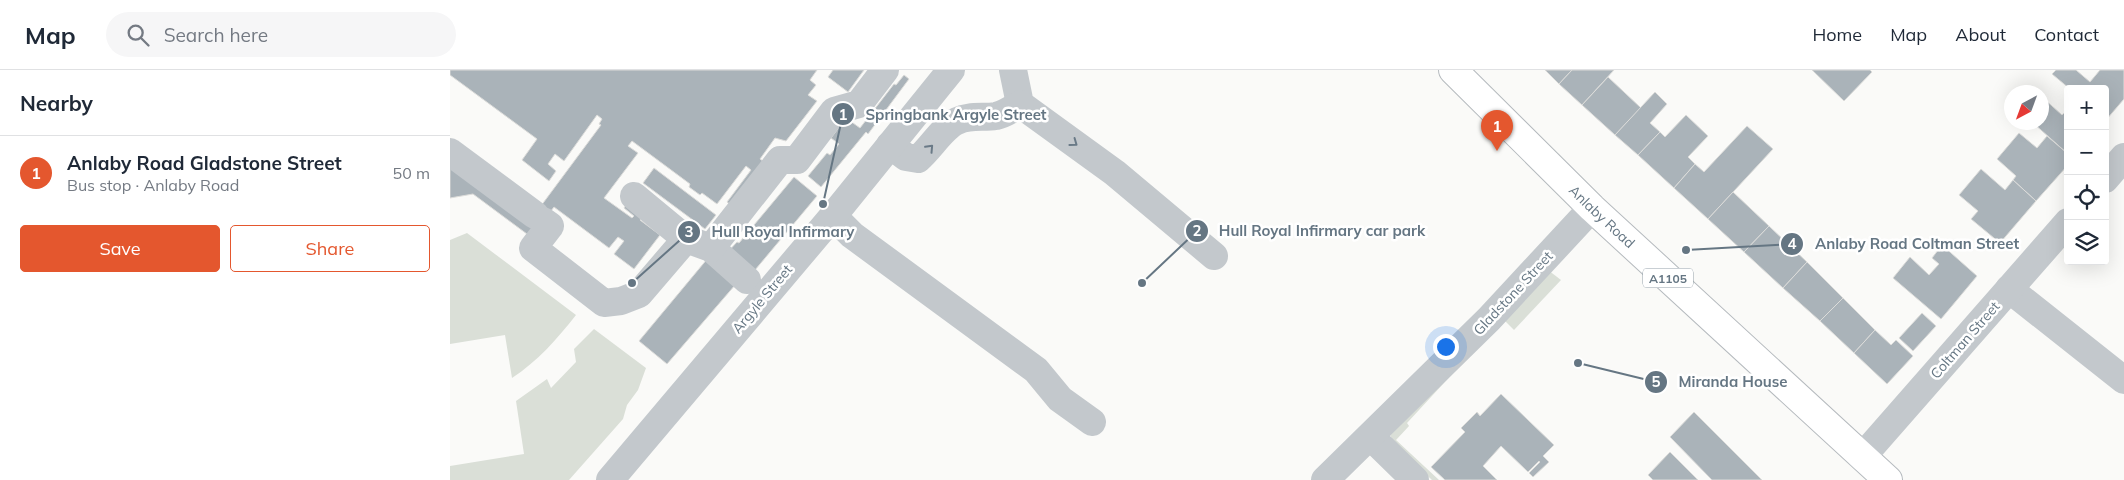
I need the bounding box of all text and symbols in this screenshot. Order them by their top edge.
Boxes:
search box [106,12,456,57]
text: Map [25,20,76,50]
icon: search [124,21,152,49]
text: Search here [164,23,268,47]
text: Home [1812,23,1862,46]
text: Map [1890,23,1927,46]
text: About [1955,23,2006,46]
text: Contact [2034,23,2099,46]
north arrow [2004,85,2049,130]
map controls [2064,85,2109,265]
button: + [2064,85,2109,130]
text: Nearby [20,90,93,116]
callout: Springbank Argyle Street [831,99,1057,129]
text: 1 [838,105,848,124]
text: Springbank Argyle Street [865,105,1047,124]
pin: 1 [1481,110,1513,151]
button: − [2064,130,2109,175]
one-way arrow [1068,137,1078,146]
one-way arrow [924,145,933,154]
text: Anlaby Road Gladstone Street [67,151,342,175]
text: 1 [31,163,41,183]
text: 50 m [393,163,430,183]
text: Bus stop · Anlaby Road [67,175,239,195]
button: locate [2064,175,2109,220]
street label: Anlaby Road [1565,181,1639,252]
callout: Hull Royal Infirmary car park [1184,216,1436,246]
callout: Hull Royal Infirmary [677,217,864,247]
button: layers [2064,220,2109,265]
text: 2 [1192,221,1202,240]
text: Hull Royal Infirmary car park [1219,221,1426,240]
text: 3 [684,222,694,241]
text: Hull Royal Infirmary [712,222,855,241]
button: Save [20,225,220,272]
button: Share [230,225,430,272]
callout: Anlaby Road Coltman Street [1780,229,2029,259]
text: 4 [1787,234,1797,253]
text: Anlaby Road Coltman Street [1815,234,2019,253]
street label: Gladstone Street [1469,247,1557,339]
street label: Argyle Street [728,261,796,337]
road number: A1105 [1643,268,1693,288]
street label: Coltman Street [1927,298,2004,382]
your location [1433,334,1459,360]
callout: Miranda House [1643,367,1797,397]
text: 5 [1651,372,1661,391]
text: Miranda House [1678,372,1788,391]

